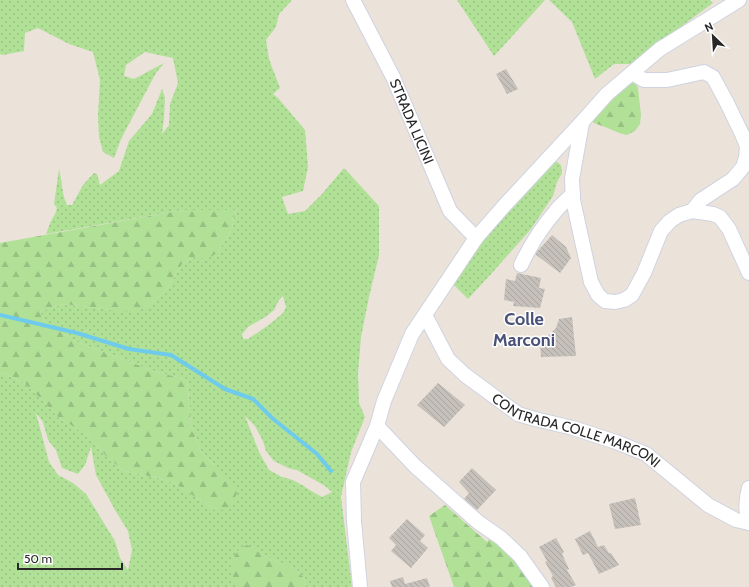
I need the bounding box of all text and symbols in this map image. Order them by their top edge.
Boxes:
north arrow [693,16,733,56]
text: N [702,19,715,35]
street label: STRADA LICINI [386,76,438,167]
district label: Colle Marconi [493,308,555,351]
street label: CONTRADA COLLE MARCONI [488,389,664,471]
scale bar [18,545,122,571]
text: 50 m [24,551,52,566]

